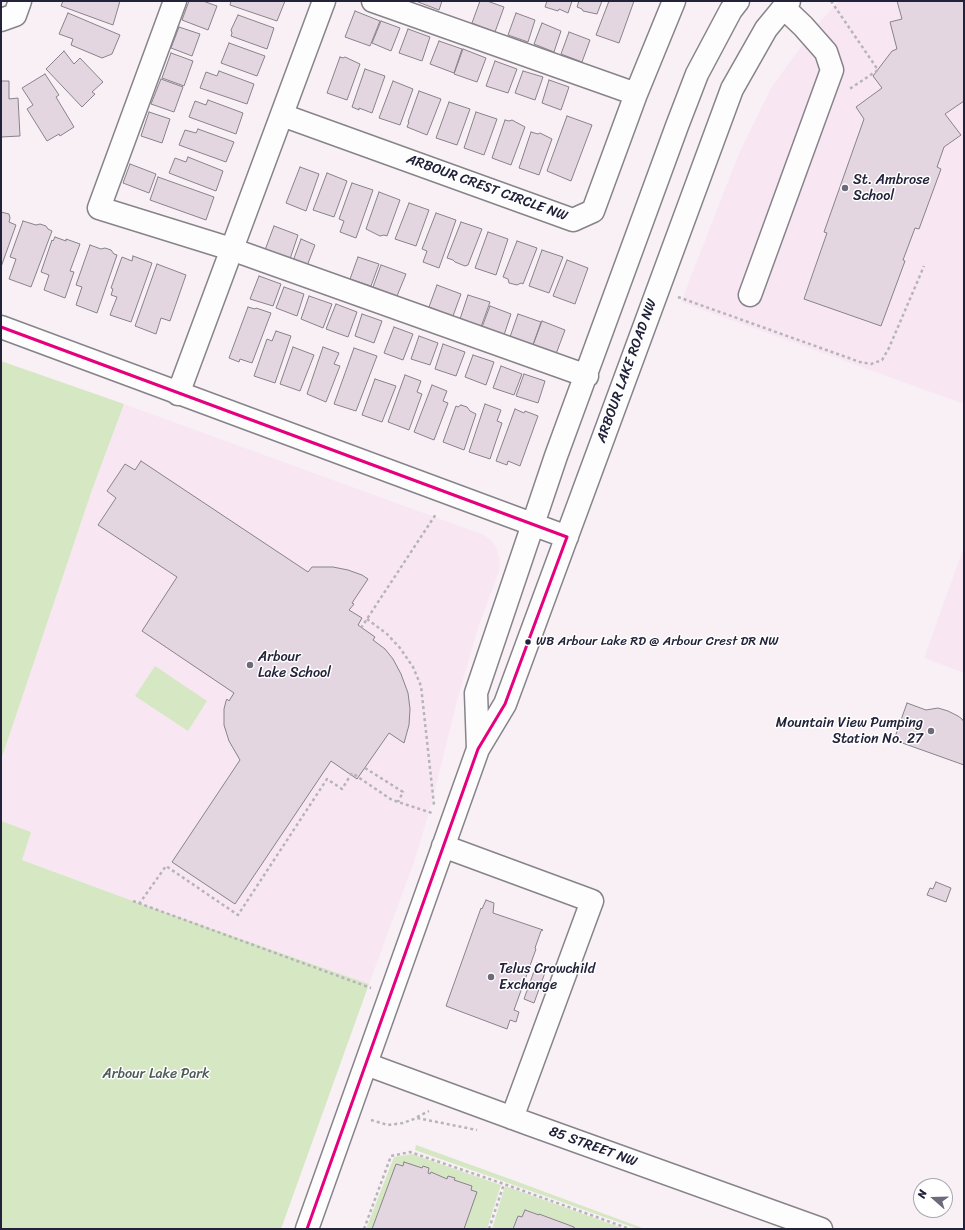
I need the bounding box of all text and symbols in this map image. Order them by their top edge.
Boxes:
street label: ARBOUR CREST CIRCLE NW [404,151,570,225]
place label: St. Ambrose School [853,172,930,204]
marker: St. Ambrose School [840,183,850,193]
street label: ARBOUR LAKE ROAD NW [593,297,661,445]
place label: WB Arbour Lake RD @ Arbour Crest DR NW [536,634,779,650]
marker: WB Arbour Lake RD @ Arbour Crest DR NW [523,637,533,647]
place label: Arbour Lake School [258,649,331,682]
marker: Arbour Lake School [245,660,255,670]
place label: Mountain View Pumping Station No. 27 [776,715,923,748]
marker: Mountain View Pumping Station No. 27 [926,726,936,736]
place label: Telus Crowchild Exchange [499,961,595,994]
marker: Telus Crowchild Exchange [486,972,496,982]
park label: Arbour Lake Park [103,1066,209,1082]
street label: 85 STREET NW [547,1123,639,1171]
north arrow [913,1178,953,1218]
text: N [912,1187,932,1201]

